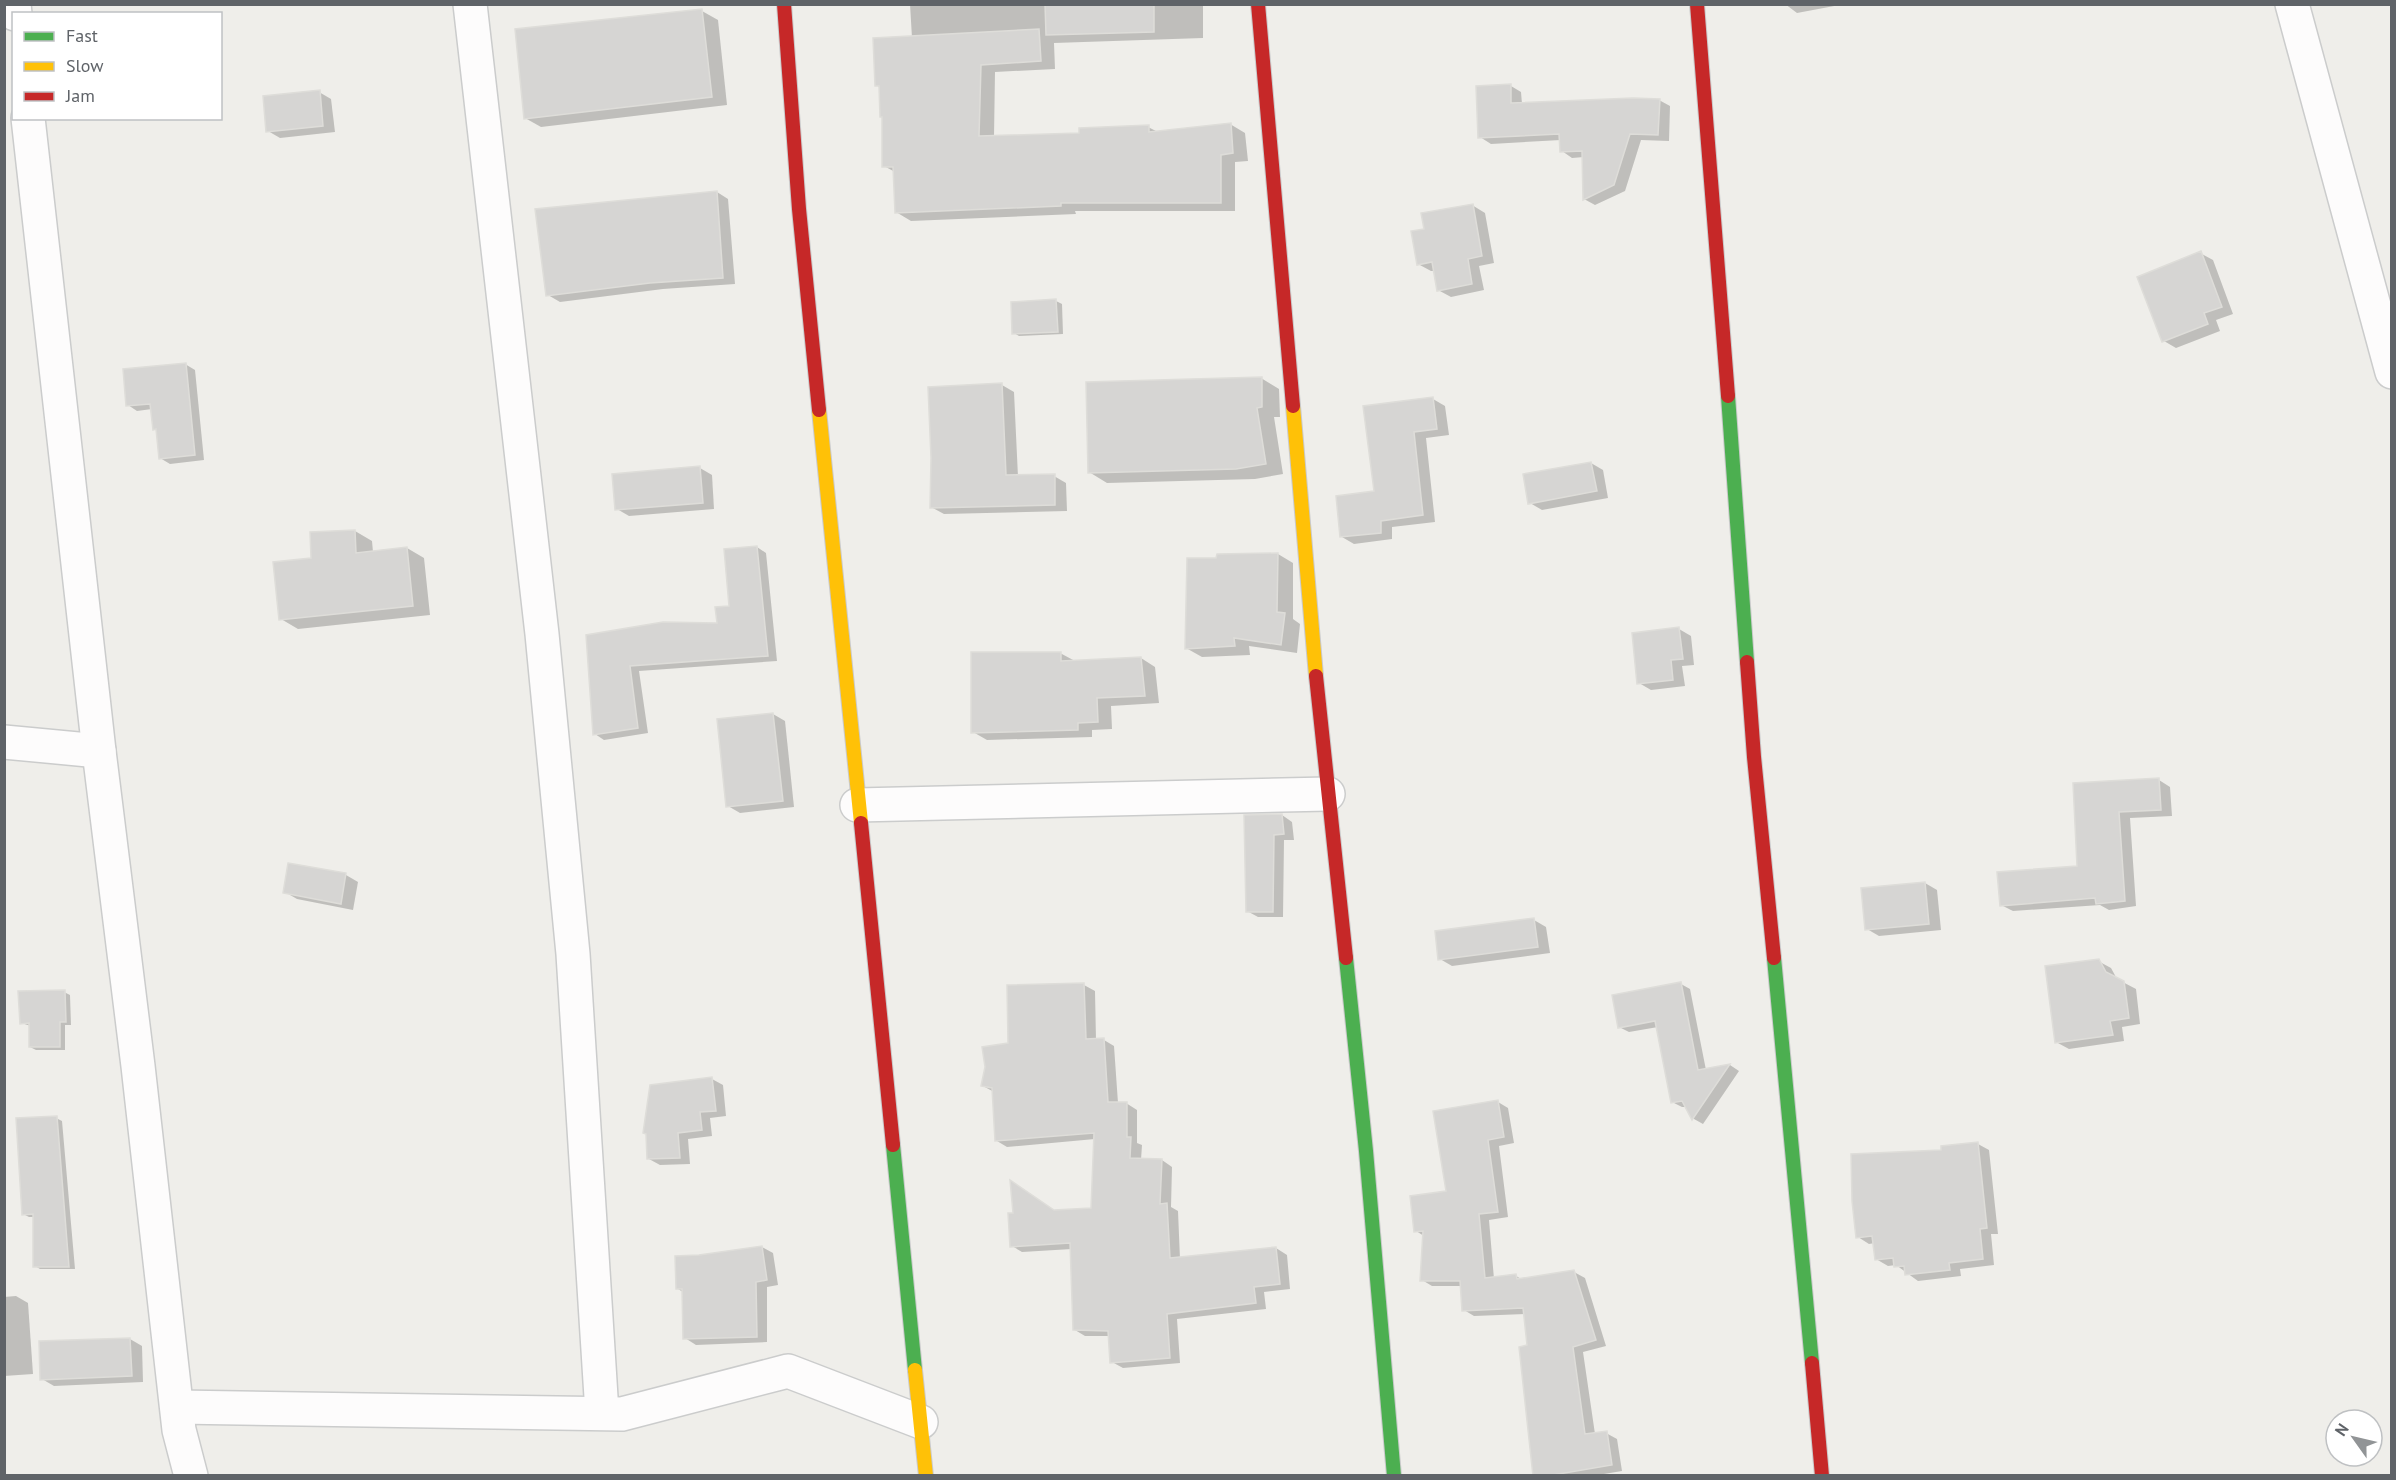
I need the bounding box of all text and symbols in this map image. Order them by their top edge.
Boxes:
legend [12,12,222,120]
text: Fast [66,24,98,47]
text: Slow [66,54,104,77]
text: Jam [65,84,95,107]
north arrow [2324,1408,2384,1468]
text: N [2330,1420,2353,1440]

